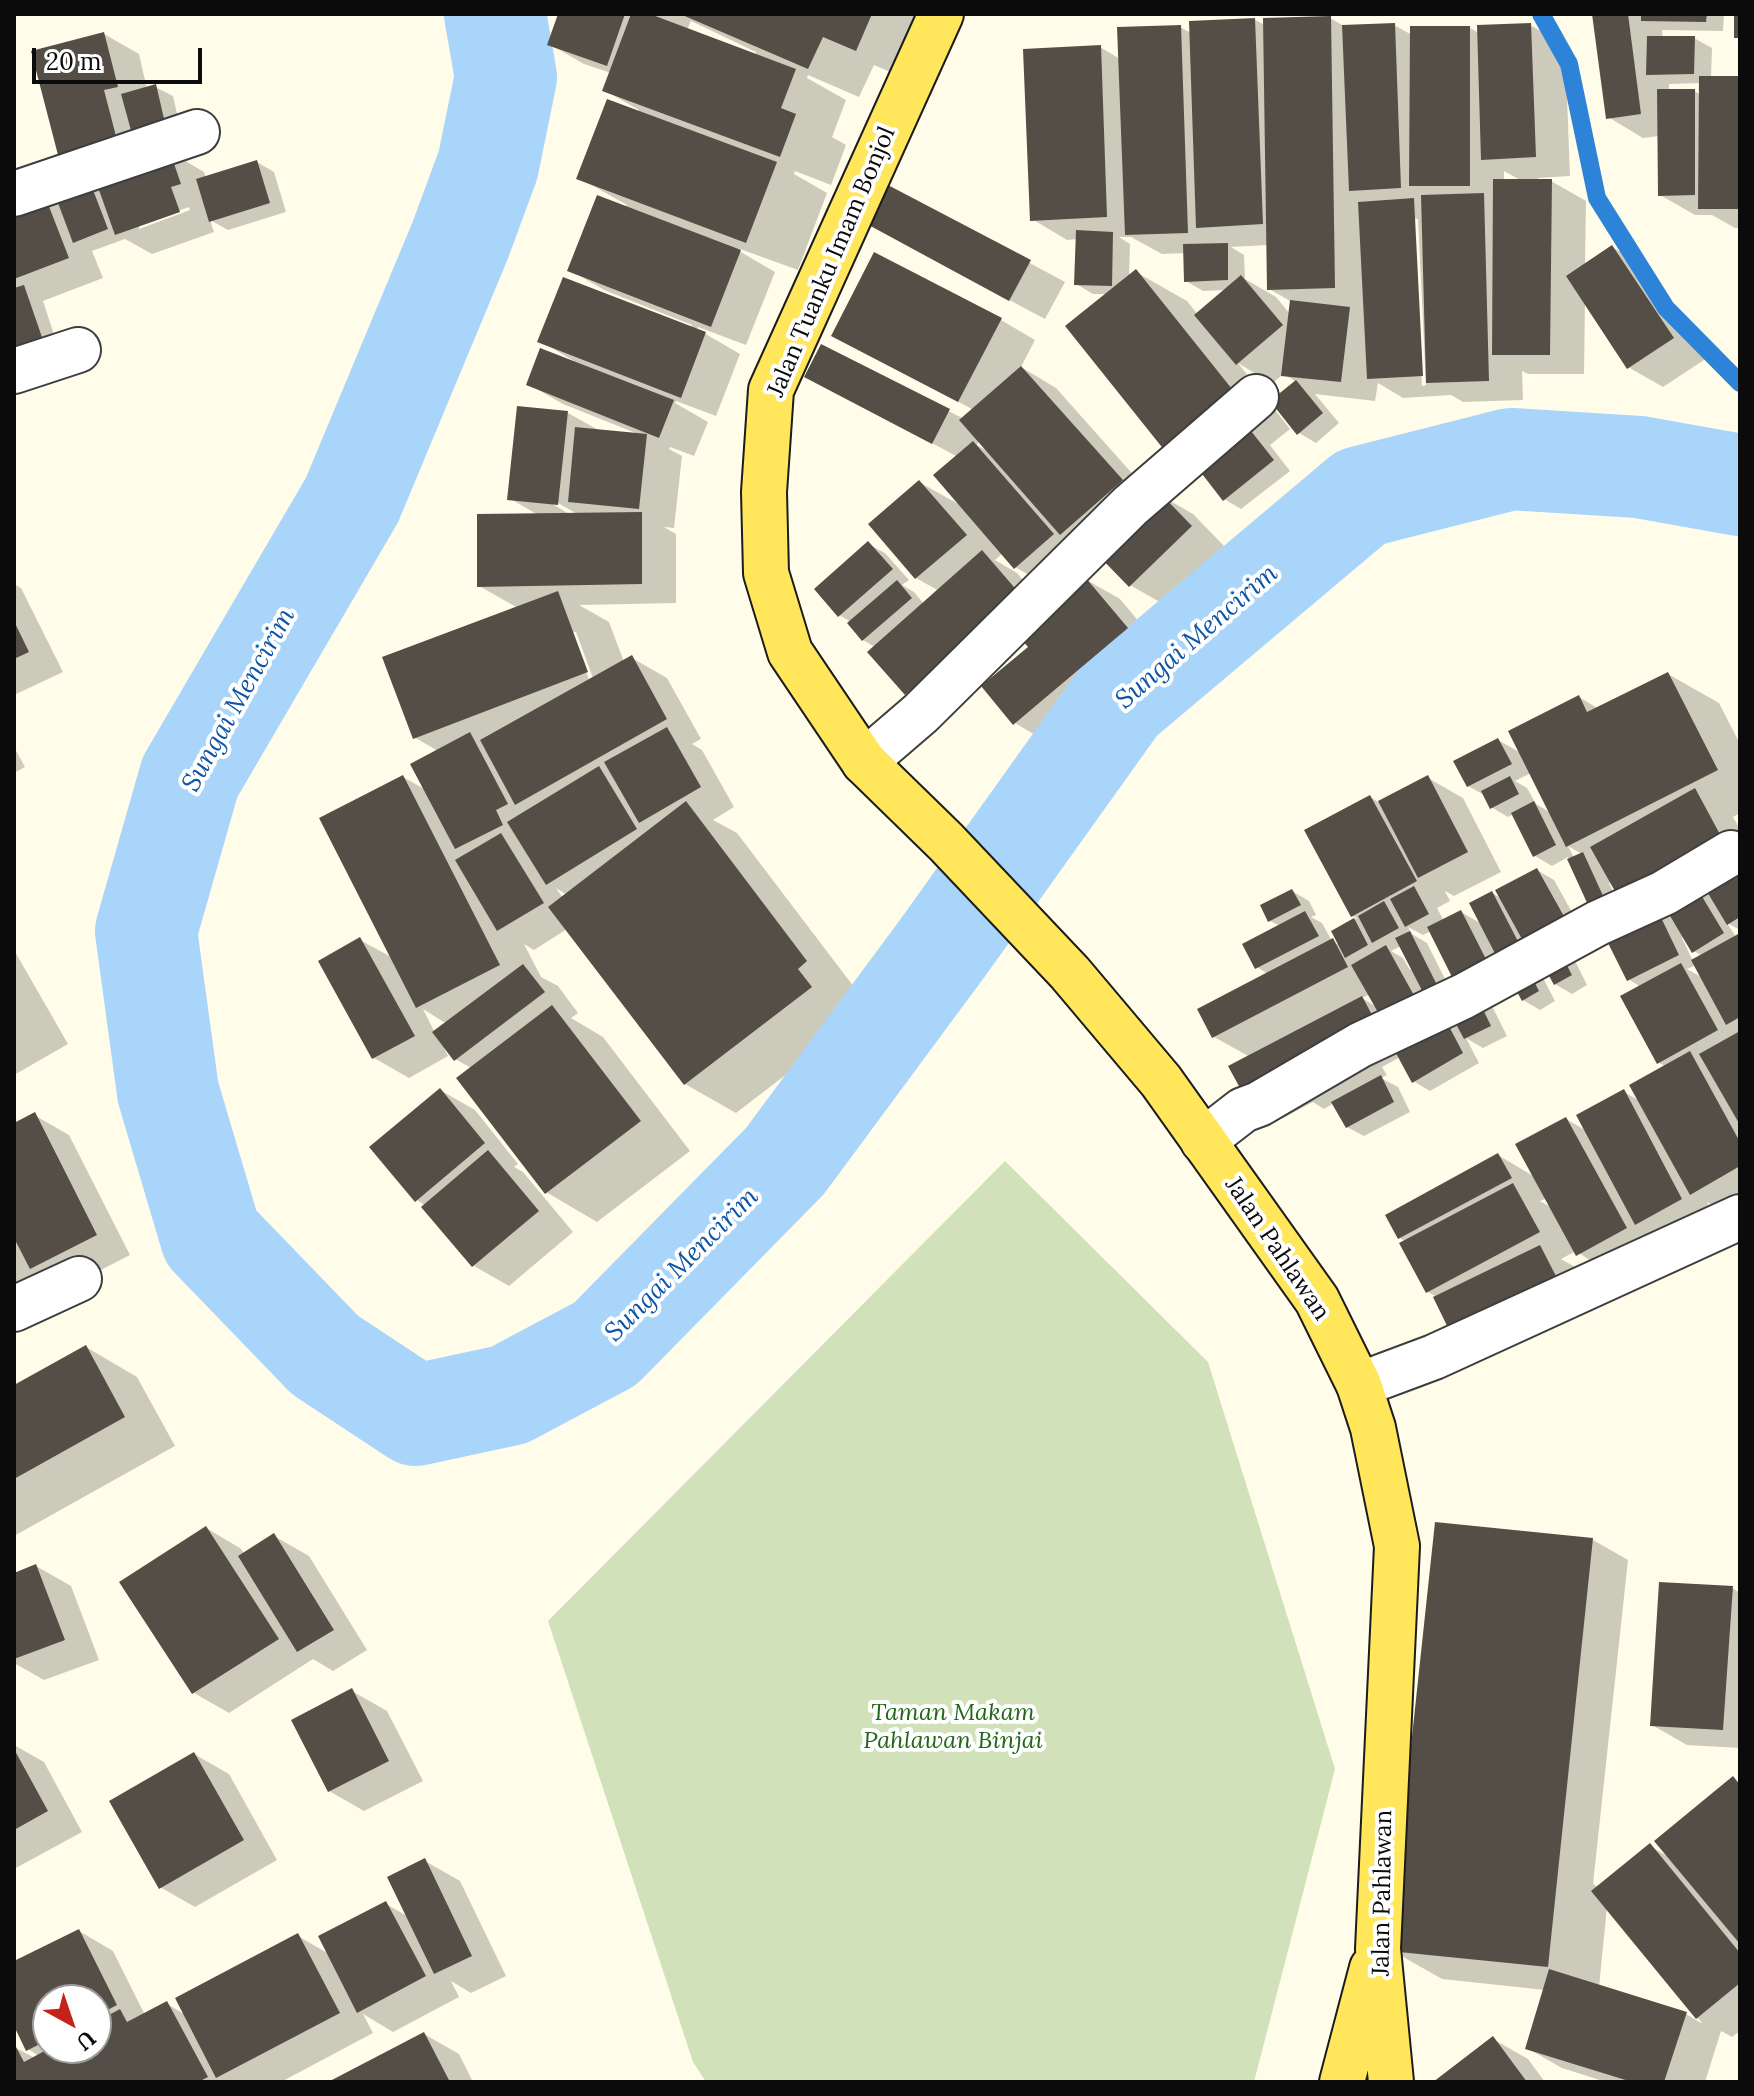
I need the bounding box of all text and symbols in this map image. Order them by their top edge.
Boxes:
scale bar [36,32,206,82]
text: 20 m [46,46,102,77]
street label: Jalan Tuanku Imam Bonjol [762,123,902,401]
water label: Sungai Mencirim [1110,558,1284,716]
water label: Sungai Mencirim [176,603,302,797]
street label: Jalan Pahlawan [1219,1172,1335,1326]
water label: Sungai Mencirim [599,1182,765,1348]
park label: Taman Makam Pahlawan Binjai [863,1699,1043,1755]
street label: Jalan Pahlawan [1367,1810,1399,1976]
north arrow [32,1984,112,2064]
text: U [71,2025,102,2057]

